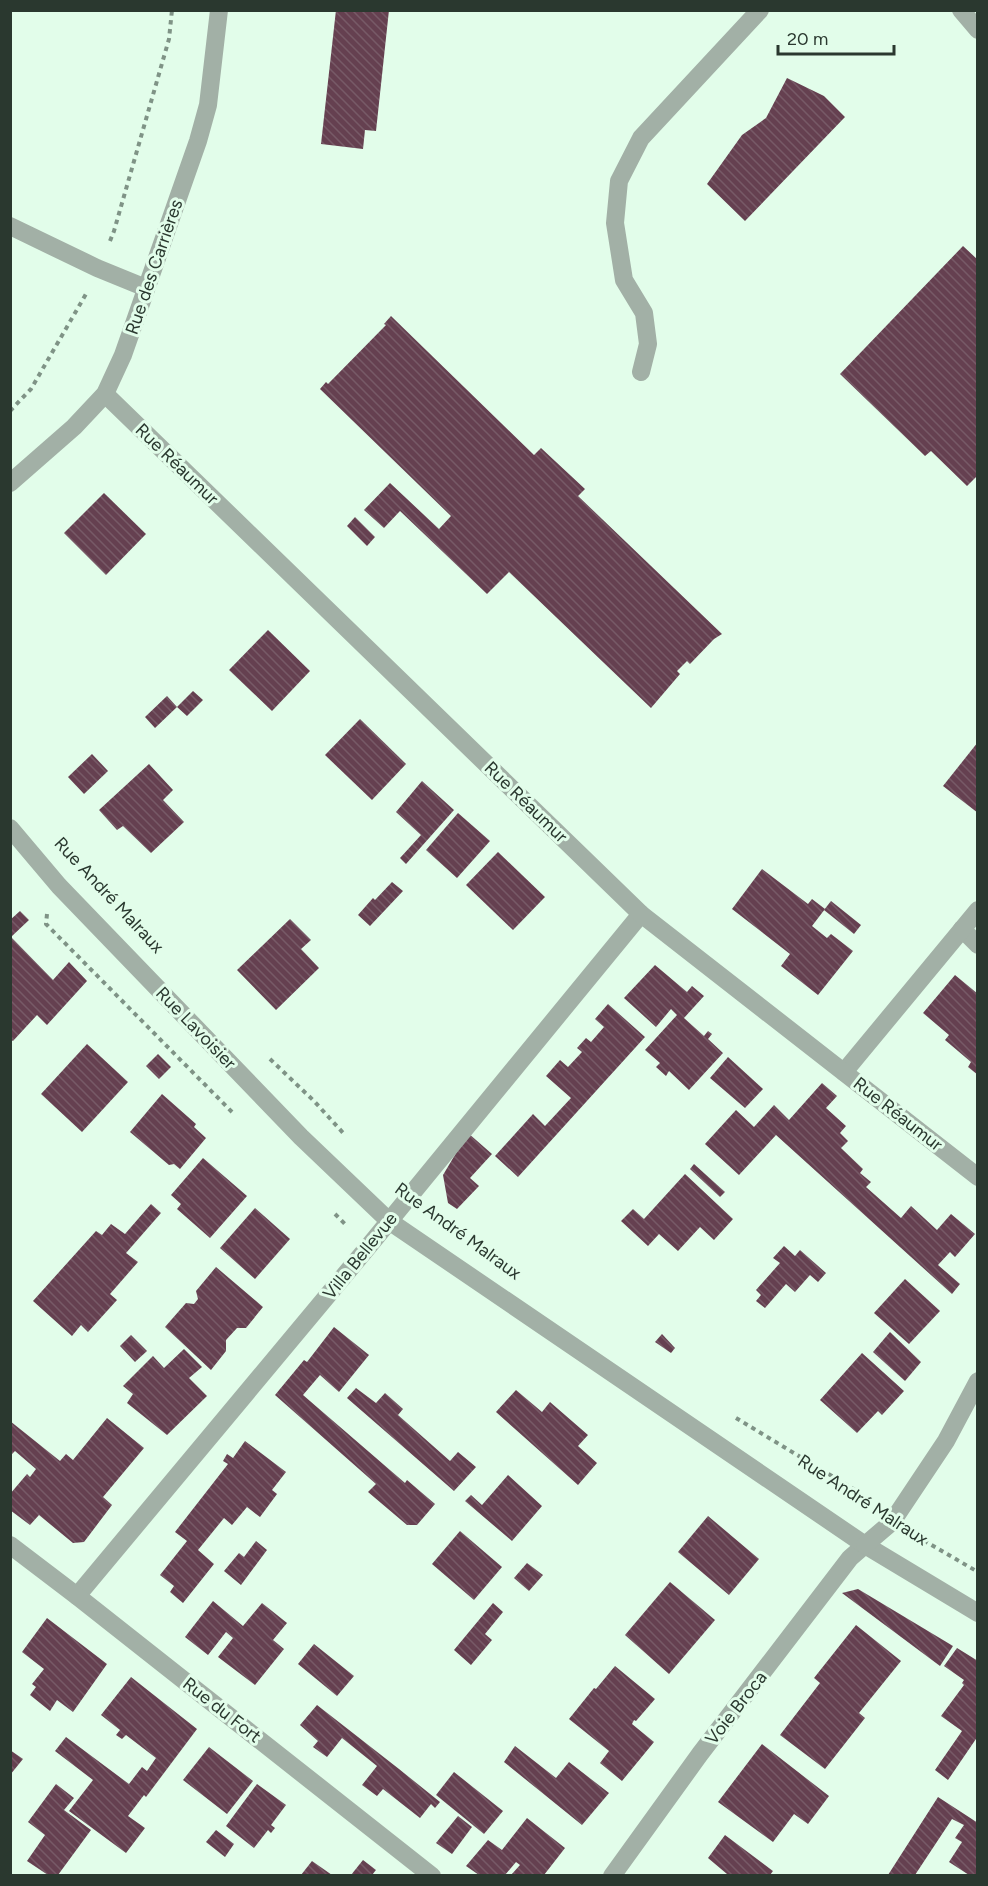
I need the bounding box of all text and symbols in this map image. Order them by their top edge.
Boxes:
scale bar [778,18,894,56]
text: 20 m [787,28,828,50]
street label: Rue des Carrières [121,197,187,337]
street label: Rue Réaumur [131,419,223,509]
street label: Rue Réaumur [480,757,572,847]
street label: Rue André Malraux [49,832,169,958]
street label: Rue Lavoisier [151,982,241,1074]
street label: Rue Réaumur [849,1072,947,1156]
street label: Rue André Malraux [390,1178,526,1285]
street label: Villa Bellevue [318,1208,402,1304]
street label: Rue André Malraux [794,1450,933,1551]
street label: Voie Broca [701,1667,771,1749]
street label: Rue du Fort [178,1673,266,1748]

